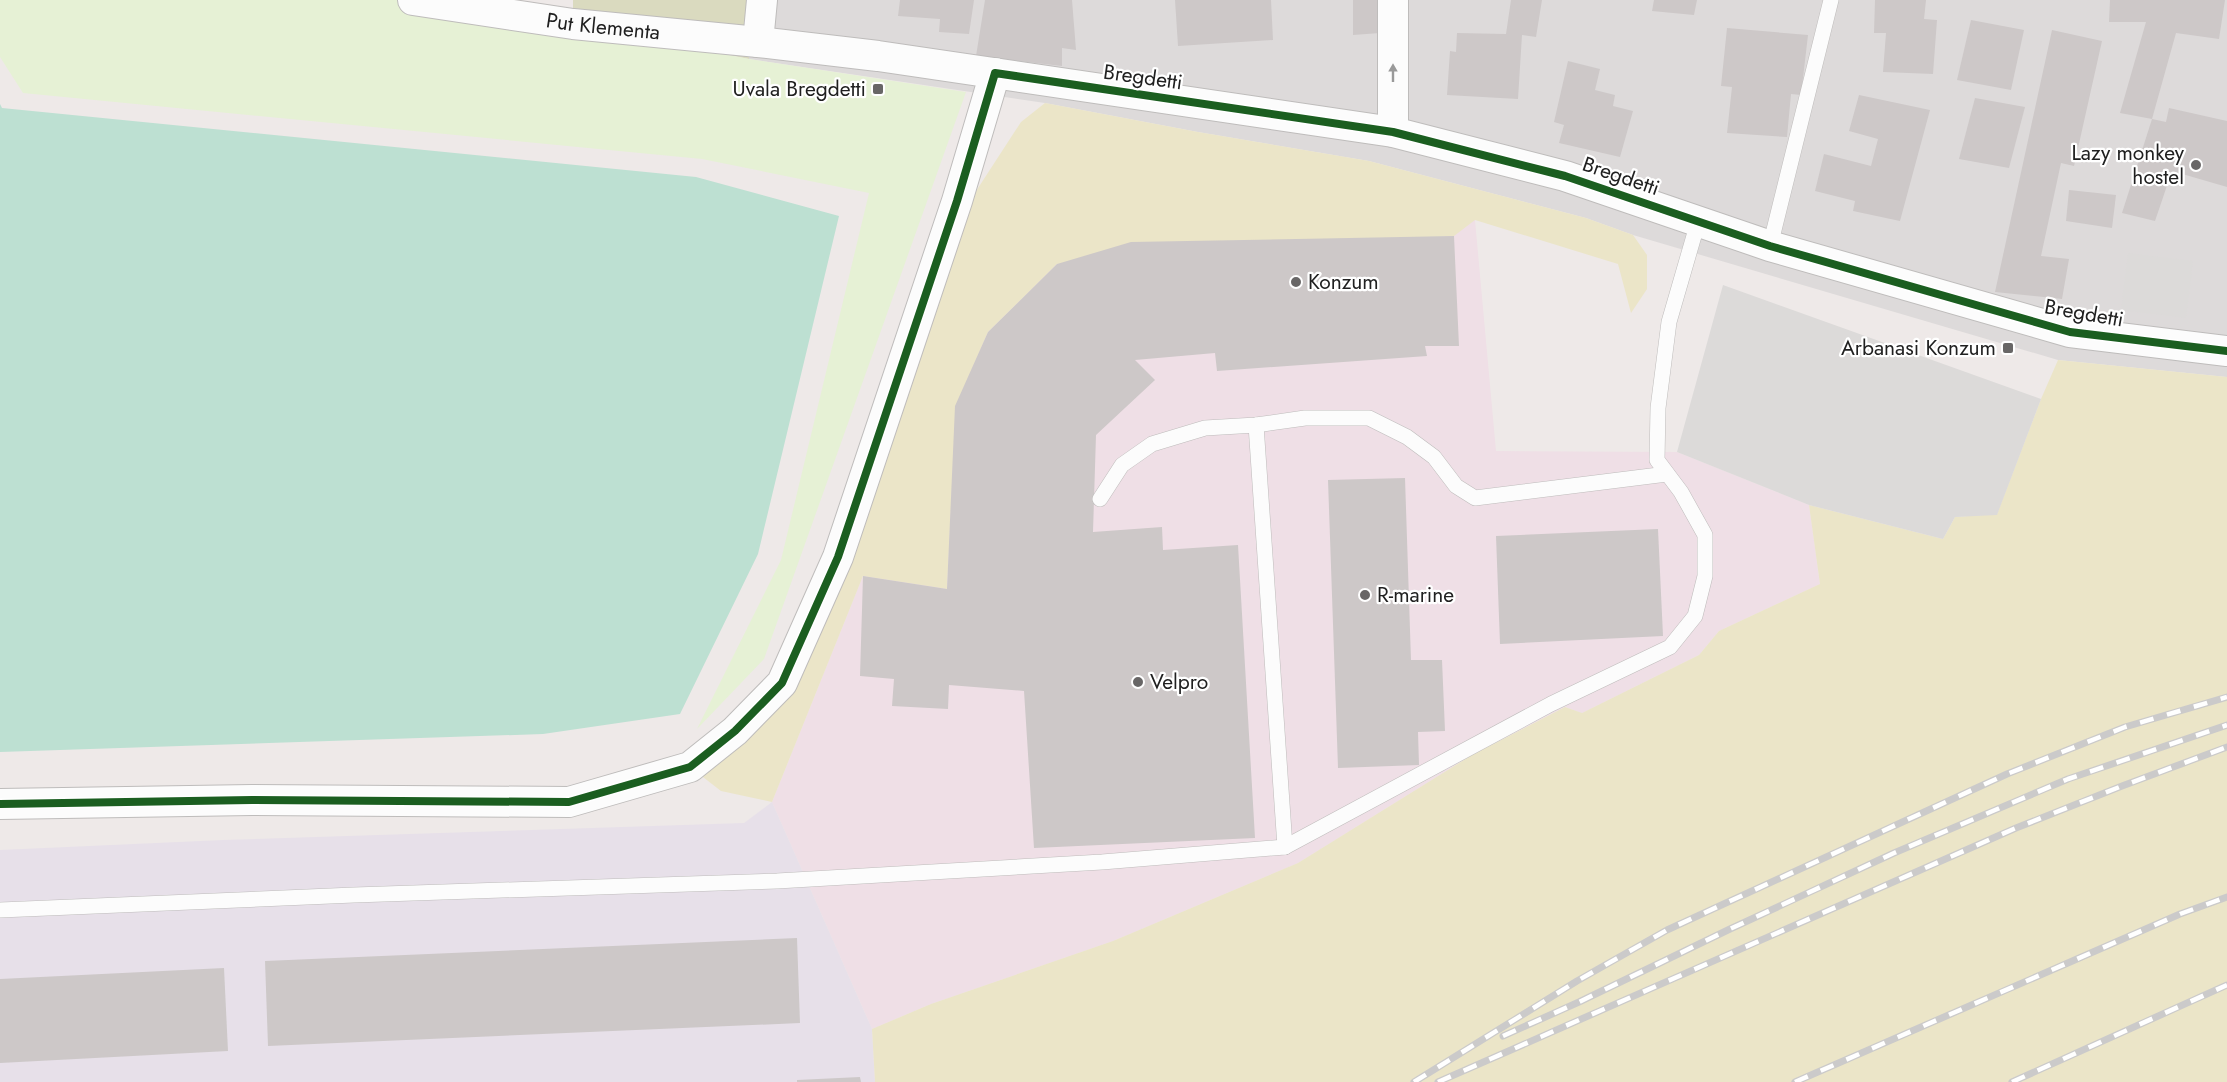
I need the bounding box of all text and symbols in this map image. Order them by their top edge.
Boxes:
street label: Put Klementa [544,5,661,47]
street label: Bregdetti [1101,57,1185,97]
one-way arrow [1388,64,1398,83]
place label: Uvala Bregdetti [733,74,866,104]
marker: Uvala Bregdetti [871,82,885,96]
place label: Lazy monkey hostel [2071,138,2185,192]
street label: Bregdetti [1578,149,1664,203]
marker: Lazy monkey hostel [2189,158,2203,172]
place label: Konzum [1308,267,1379,297]
marker: Konzum [1289,275,1303,289]
street label: Bregdetti [2042,291,2126,335]
place label: Arbanasi Konzum [1841,333,1996,363]
marker: Arbanasi Konzum [2001,341,2015,355]
place label: R-marine [1377,580,1454,610]
marker: R-marine [1358,588,1372,602]
place label: Velpro [1150,667,1208,697]
marker: Velpro [1131,675,1145,689]

